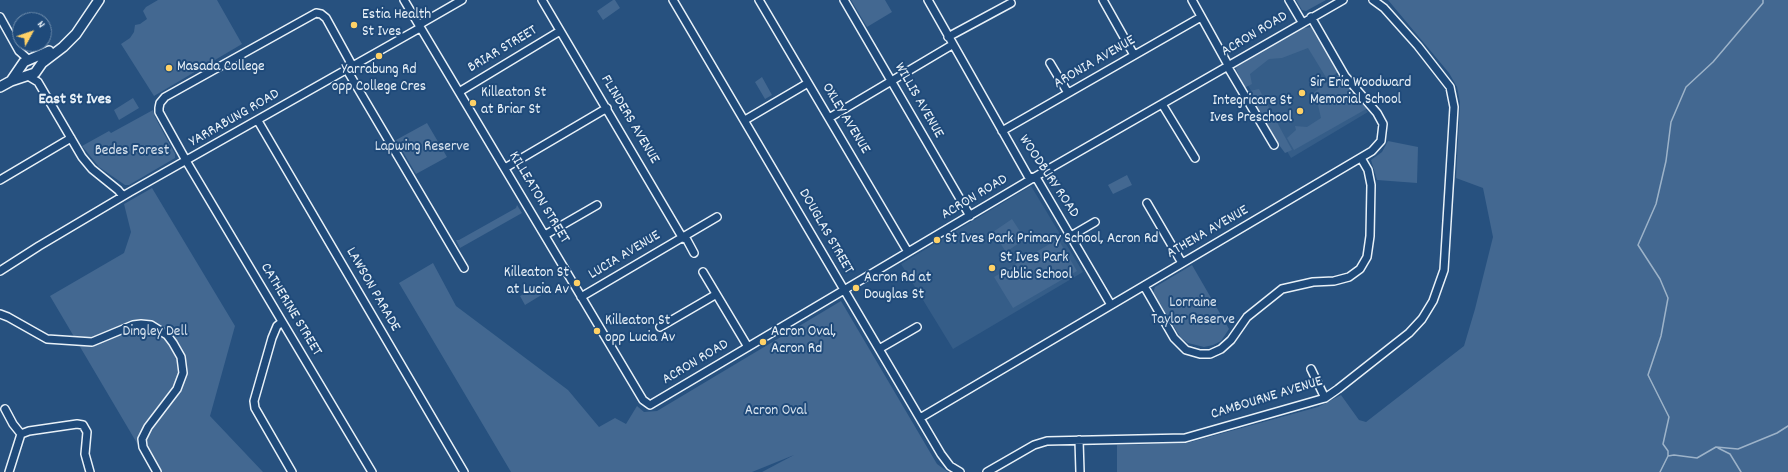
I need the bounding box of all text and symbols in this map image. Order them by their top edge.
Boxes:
place label: Estia Health St Ives [362,7,431,42]
street label: ACRON ROAD [1219,8,1291,62]
north arrow [12,12,52,52]
text: N [33,18,48,32]
marker: Estia Health St Ives [349,20,359,30]
street label: BRIAR STREET [465,22,541,78]
street label: ARONIA AVENUE [1051,32,1139,94]
marker: Yarrabung Rd opp College Cres [374,51,384,61]
place label: Masada College [177,59,265,77]
street label: WILLIS AVENUE [889,60,947,142]
place label: Yarrabung Rd opp College Cres [332,62,426,97]
marker: Masada College [164,63,174,73]
street label: FLINDERS AVENUE [595,72,663,168]
place label: Sir Eric Woodward Memorial School [1310,75,1411,110]
street label: OXLEY AVENUE [817,80,873,158]
place label: Killeaton St at Briar St [481,85,546,120]
street label: YARRABUNG ROAD [187,86,283,152]
marker: Sir Eric Woodward Memorial School [1297,88,1307,98]
district label: East St Ives [38,91,112,111]
place label: Integricare St Ives Preschool [1210,93,1292,128]
marker: Killeaton St at Briar St [468,98,478,108]
marker: Integricare St Ives Preschool [1295,106,1305,116]
street label: WOODBURY ROAD [1014,132,1082,222]
park label: Lapwing Reserve [375,139,469,157]
park label: Bedes Forest [95,143,169,161]
street label: KILLEATON STREET [504,149,572,247]
street label: ACRON ROAD [939,171,1011,225]
street label: DOUGLAS STREET [793,186,857,278]
street label: ATHENA AVENUE [1164,202,1252,264]
street label: LUCIA AVENUE [586,227,664,285]
place label: St Ives Park Primary School, Acron Rd [945,231,1158,249]
marker: St Ives Park Primary School, Acron Rd [932,235,942,245]
street label: LAWSON PARADE [341,245,403,335]
place label: St Ives Park Public School [1000,250,1072,285]
street label: CATHERINE STREET [255,260,325,360]
marker: St Ives Park Public School [987,263,997,273]
place label: Killeaton St at Lucia Av [504,265,569,300]
place label: Acron Rd at Douglas St [864,270,931,305]
marker: Killeaton St at Lucia Av [572,278,582,288]
marker: Acron Rd at Douglas St [851,283,861,293]
park label: Lorraine Taylor Reserve [1151,295,1235,330]
place label: Killeaton St opp Lucia Av [605,313,675,348]
park label: Dingley Dell [122,324,188,342]
place label: Acron Oval, Acron Rd [771,324,836,359]
marker: Killeaton St opp Lucia Av [592,326,602,336]
street label: ACRON ROAD [660,336,732,390]
marker: Acron Oval, Acron Rd [758,337,768,347]
street label: CAMBOURNE AVENUE [1209,373,1325,425]
park label: Acron Oval [745,403,807,421]

